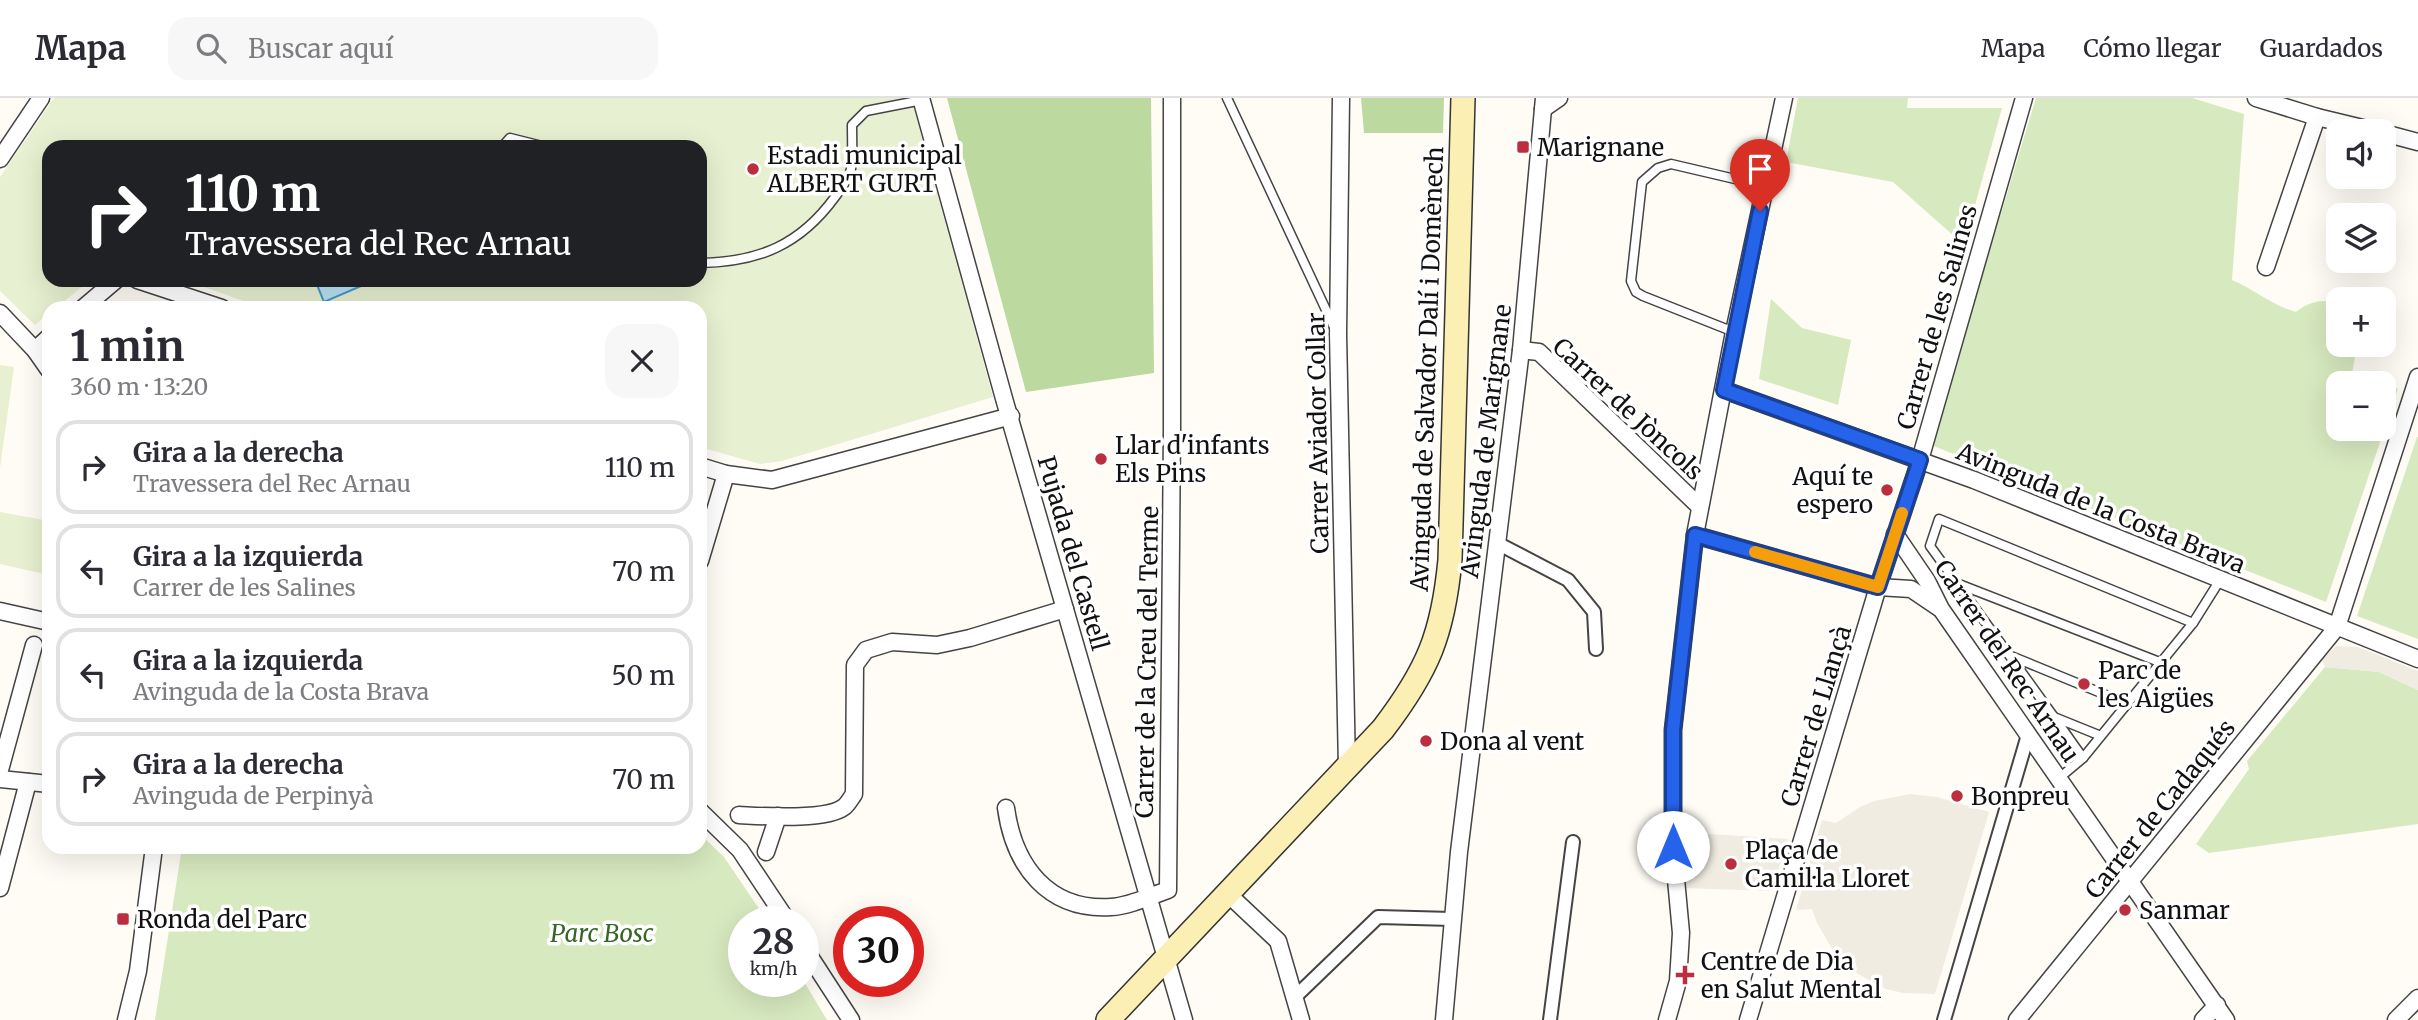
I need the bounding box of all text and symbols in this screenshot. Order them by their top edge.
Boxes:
search box [168,17,658,80]
text: Mapa [35,28,126,69]
icon: search [192,29,230,67]
text: Buscar aquí [248,32,393,65]
text: Mapa [1981,33,2045,64]
text: Cómo llegar [2083,33,2222,64]
text: Guardados [2260,33,2383,64]
map controls [2326,119,2396,441]
button: sound [2326,119,2396,189]
place label: Marignane [1537,132,1664,163]
marker: Marignane [1515,139,1531,155]
pin [1730,139,1790,211]
place label: Estadi municipal ALBERT GURT [766,140,962,199]
street label: Avinguda de Salvador Dalí i Domènech [1404,146,1450,593]
icon: arrive [1741,150,1779,188]
marker: Estadi municipal ALBERT GURT [745,161,761,177]
text: 110 m [185,163,320,224]
icon: right [70,168,161,259]
street label: Carrer de les Salines [1890,201,1984,433]
button: layers [2326,203,2396,273]
text: Travessera del Rec Arnau [185,224,572,264]
button: + [2326,287,2396,357]
street label: Avinguda de Marignane [1454,302,1518,581]
street label: Carrer Aviador Collar [1300,312,1336,554]
text: 1 min [70,320,184,372]
button: close [605,324,679,398]
street label: Carrer de Jòncols [1546,331,1710,487]
button: − [2326,371,2396,441]
text: 360 m · 13:20 [70,372,208,401]
place label: Llar d'infants Els Pins [1115,430,1269,489]
street label: Avinguda de la Costa Brava [1951,435,2250,580]
text: Gira a la derecha [133,436,344,469]
icon: right [74,448,112,486]
text: 110 m [605,451,675,484]
marker: Llar d'infants Els Pins [1093,451,1109,467]
street label: Pujada del Castell [1030,452,1116,654]
place label: Aquí te espero [1791,461,1873,520]
text: Travessera del Rec Arnau [133,469,411,498]
marker: Aquí te espero [1879,482,1895,498]
street label: Carrer de la Creu del Terme [1129,505,1165,819]
text: Gira a la izquierda [133,540,363,573]
icon: left [74,552,112,590]
street label: Carrer del Rec Arnau [1928,554,2086,768]
text: 70 m [612,555,675,588]
text: Carrer de les Salines [133,573,356,602]
street label: Carrer de Llançà [1774,622,1858,810]
text: Gira a la izquierda [133,644,363,677]
place label: Parc de les Aigües [2098,655,2214,714]
icon: left [74,656,112,694]
text: 50 m [611,659,675,692]
marker: Parc de les Aigües [2076,676,2092,692]
text: Avinguda de la Costa Brava [133,677,429,706]
street label: Carrer de Cadaqués [2078,713,2242,905]
place label: Dona al vent [1440,726,1585,757]
marker: Dona al vent [1418,733,1434,749]
text: Gira a la derecha [133,748,344,781]
icon: right [74,760,112,798]
text: 70 m [612,763,675,796]
text: Avinguda de Perpinyà [133,781,374,810]
place label: Bonpreu [1971,781,2070,812]
marker: Bonpreu [1949,788,1965,804]
position arrow [1636,810,1710,884]
place label: Plaça de Camil·la Lloret [1745,835,1910,894]
marker: Plaça de Camil·la Lloret [1723,856,1739,872]
place label: Sanmar [2139,895,2230,926]
marker: Sanmar [2117,902,2133,918]
place label: Ronda del Parc [137,904,307,935]
speed limit sign: 30 [833,906,924,997]
marker: Ronda del Parc [115,911,131,927]
park label: Parc Bosc [550,918,654,949]
text: 28 [752,920,795,964]
place label: Centre de Dia en Salut Mental [1701,946,1881,1005]
text: km/h [750,957,797,980]
marker: Centre de Dia en Salut Mental [1675,965,1695,985]

